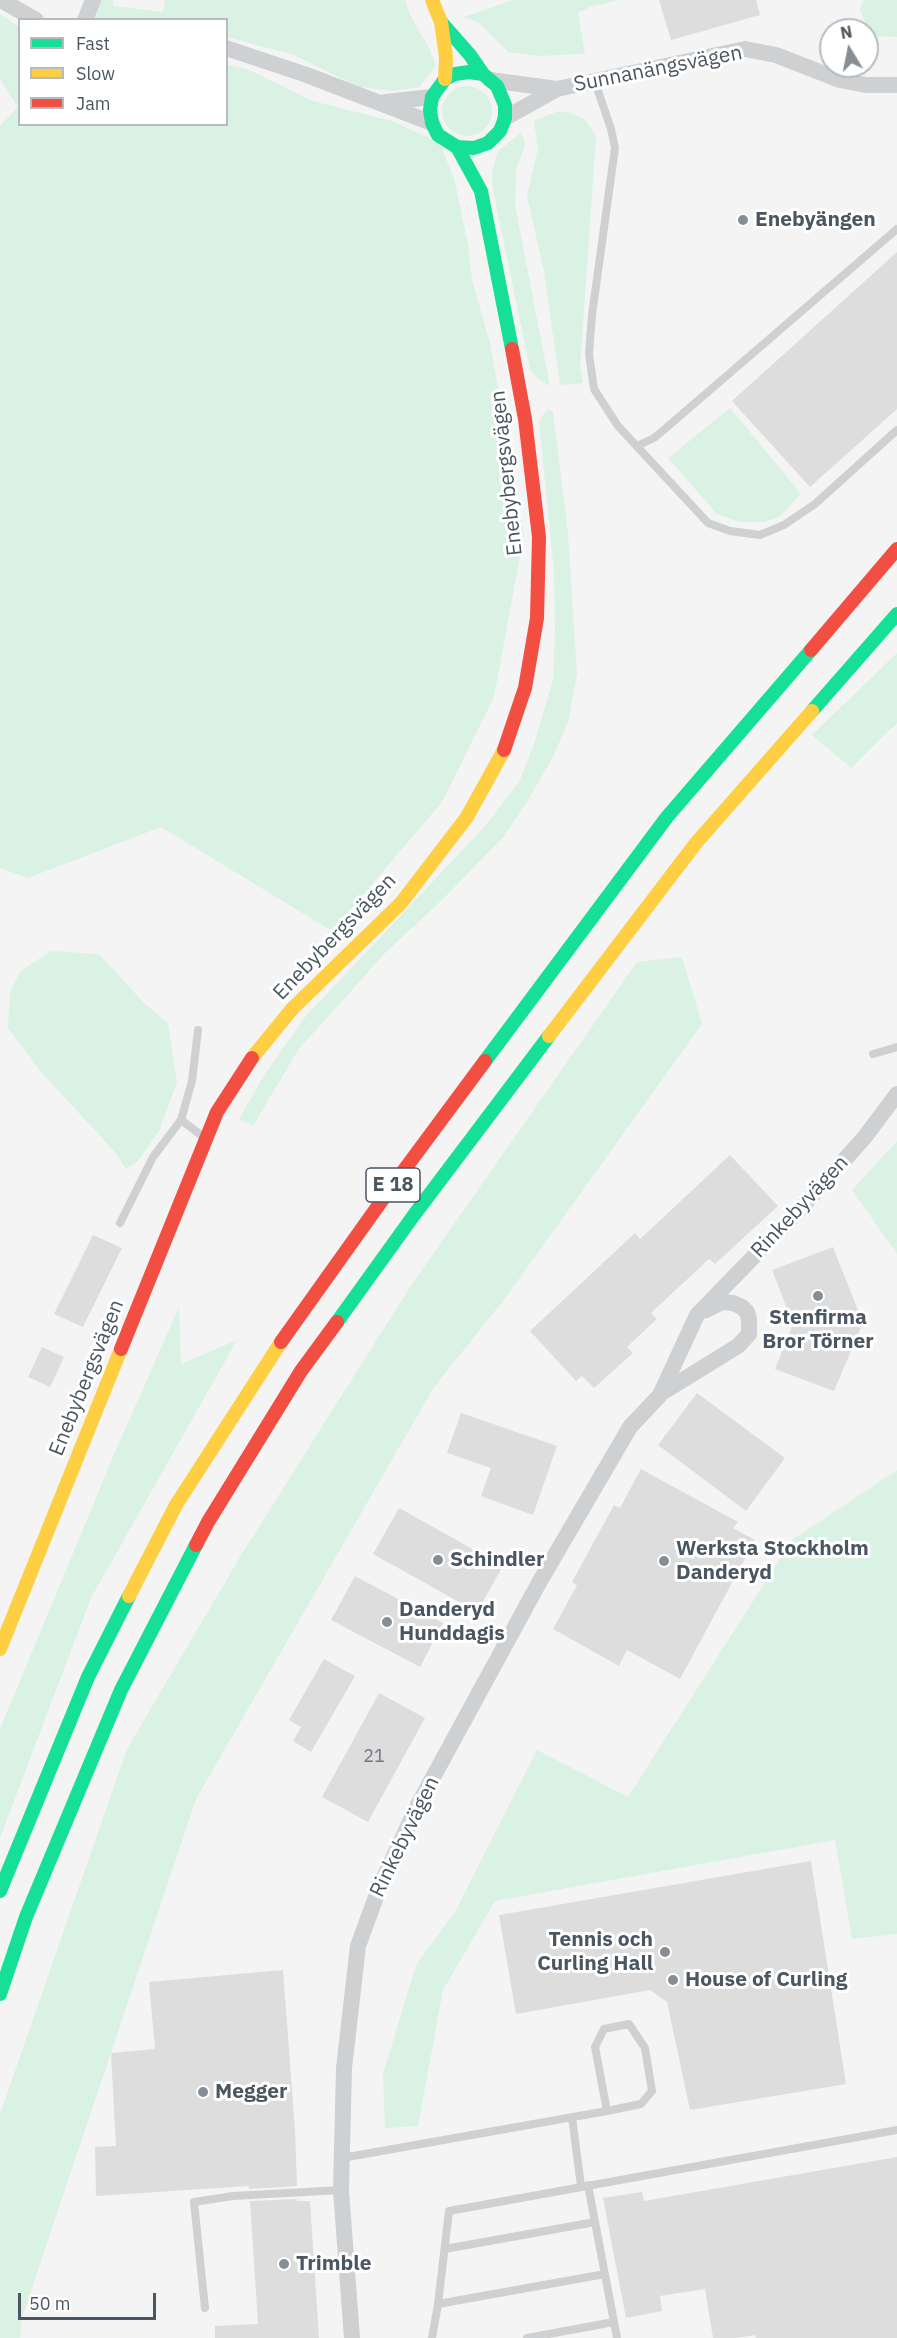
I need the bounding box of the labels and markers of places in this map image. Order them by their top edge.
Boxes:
place label: Enebyängen [755,207,876,233]
marker: Enebyängen [736,213,750,227]
marker: Stenfirma Bror Törner [811,1289,825,1303]
place label: Stenfirma Bror Törner [762,1305,874,1355]
place label: Werksta Stockholm Danderyd [676,1536,869,1586]
place label: Schindler [450,1547,544,1573]
marker: Schindler [431,1553,445,1567]
marker: Werksta Stockholm Danderyd [657,1554,671,1568]
place label: Danderyd Hunddagis [399,1597,505,1647]
marker: Danderyd Hunddagis [380,1615,394,1629]
place label: Tennis och Curling Hall [537,1927,653,1977]
marker: Tennis och Curling Hall [658,1945,672,1959]
place label: House of Curling [685,1967,847,1993]
marker: House of Curling [666,1973,680,1987]
place label: Megger [215,2079,287,2105]
marker: Megger [196,2085,210,2099]
place label: Trimble [296,2251,372,2277]
marker: Trimble [277,2257,291,2271]

